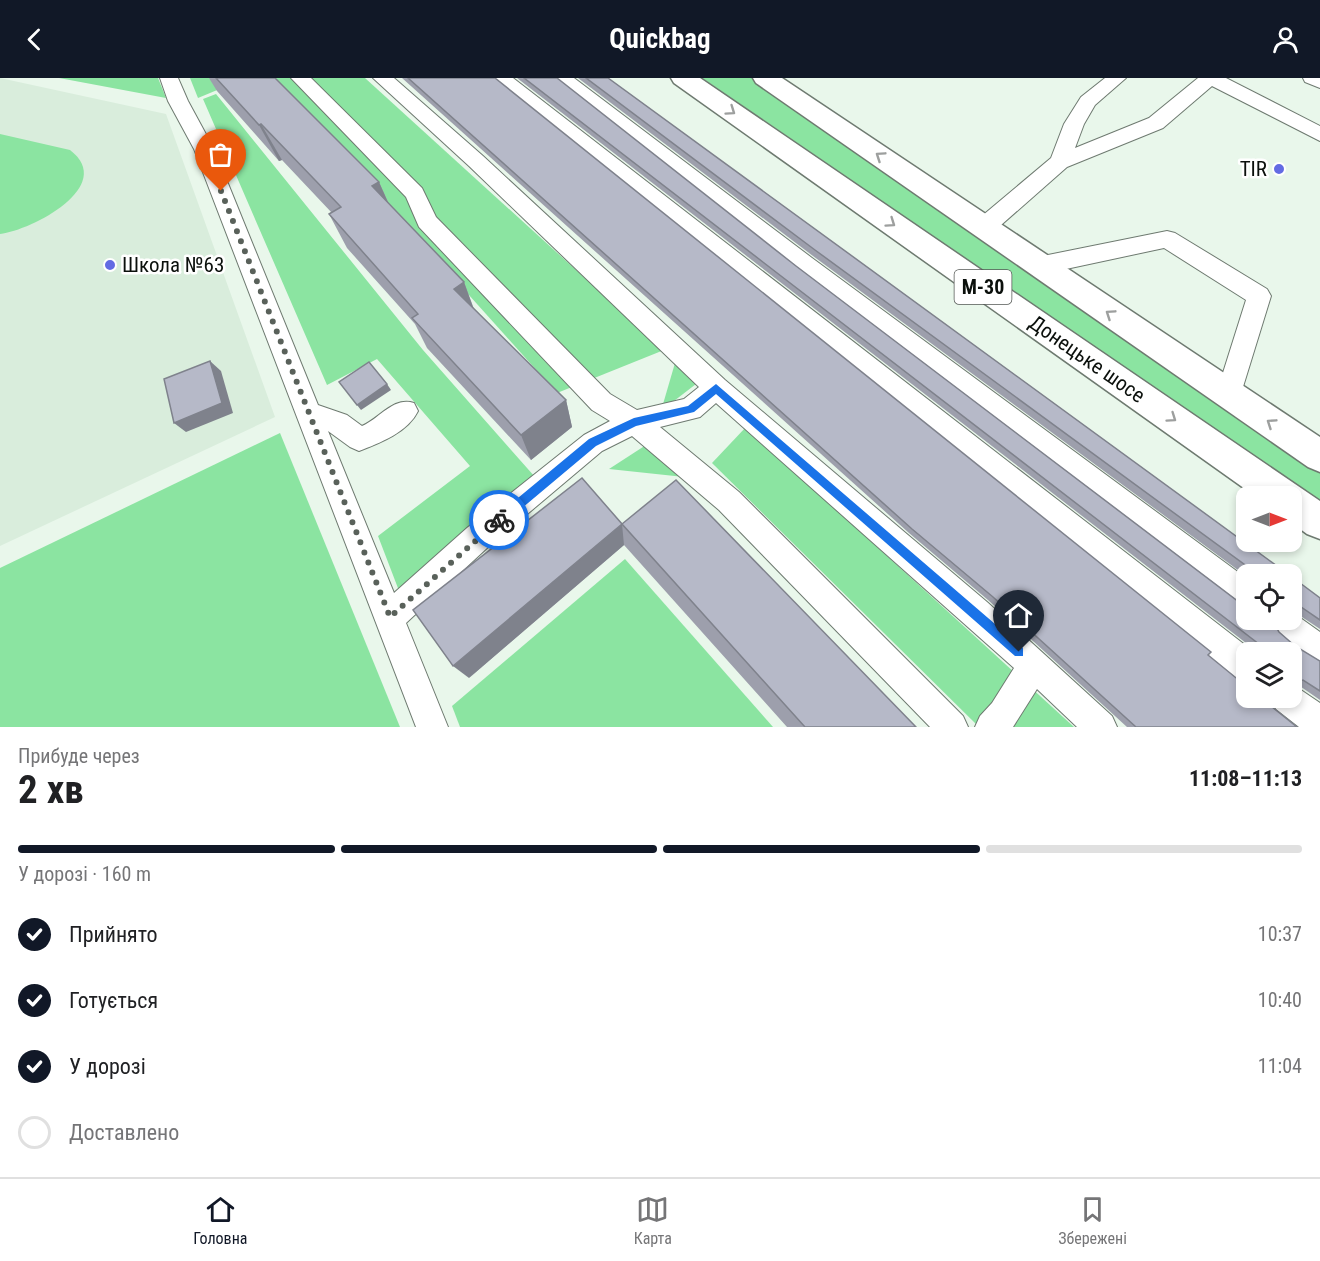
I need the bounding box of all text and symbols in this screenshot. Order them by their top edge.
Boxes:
icon: back [18,23,51,56]
text: Quickbag [609,23,711,55]
icon: person [1269,23,1302,56]
one-way arrow [724,104,735,115]
pin [195,129,246,191]
icon: bag [204,138,237,171]
one-way arrow [875,152,886,163]
place label: TIR [1240,157,1267,181]
marker: TIR [1272,162,1286,176]
one-way arrow [884,216,895,227]
place label: Школа №63 [122,253,224,277]
marker: Школа №63 [103,258,117,272]
road number: М-30 [954,270,1012,304]
street label: Донецьке шосе [1025,310,1149,408]
one-way arrow [1105,310,1116,321]
one-way arrow [1165,411,1176,422]
one-way arrow [1267,420,1278,431]
north arrow [1236,486,1302,552]
map controls [1236,486,1302,708]
courier [469,490,529,550]
icon: bike [483,504,516,537]
button: locate [1236,564,1302,630]
pin [993,590,1044,652]
icon: home [1002,599,1035,632]
button: layers [1236,642,1302,708]
text: Прибуде через [18,744,140,768]
text: 11:08–11:13 [1189,766,1302,791]
text: 2 хв [18,767,84,813]
text: У дорозі · 160 m [18,862,151,886]
icon: check [18,918,51,951]
text: Прийнято [69,922,158,947]
text: 10:37 [1258,922,1302,946]
icon: check [18,984,51,1017]
text: Готується [69,988,158,1013]
text: 10:40 [1258,988,1302,1012]
icon: check [18,1050,51,1083]
text: У дорозі [69,1054,146,1079]
text: 11:04 [1258,1054,1302,1078]
text: Доставлено [69,1120,179,1145]
tab: Головна [193,1193,247,1248]
tab: Карта [634,1193,672,1248]
tab: Збережені [1058,1193,1127,1248]

